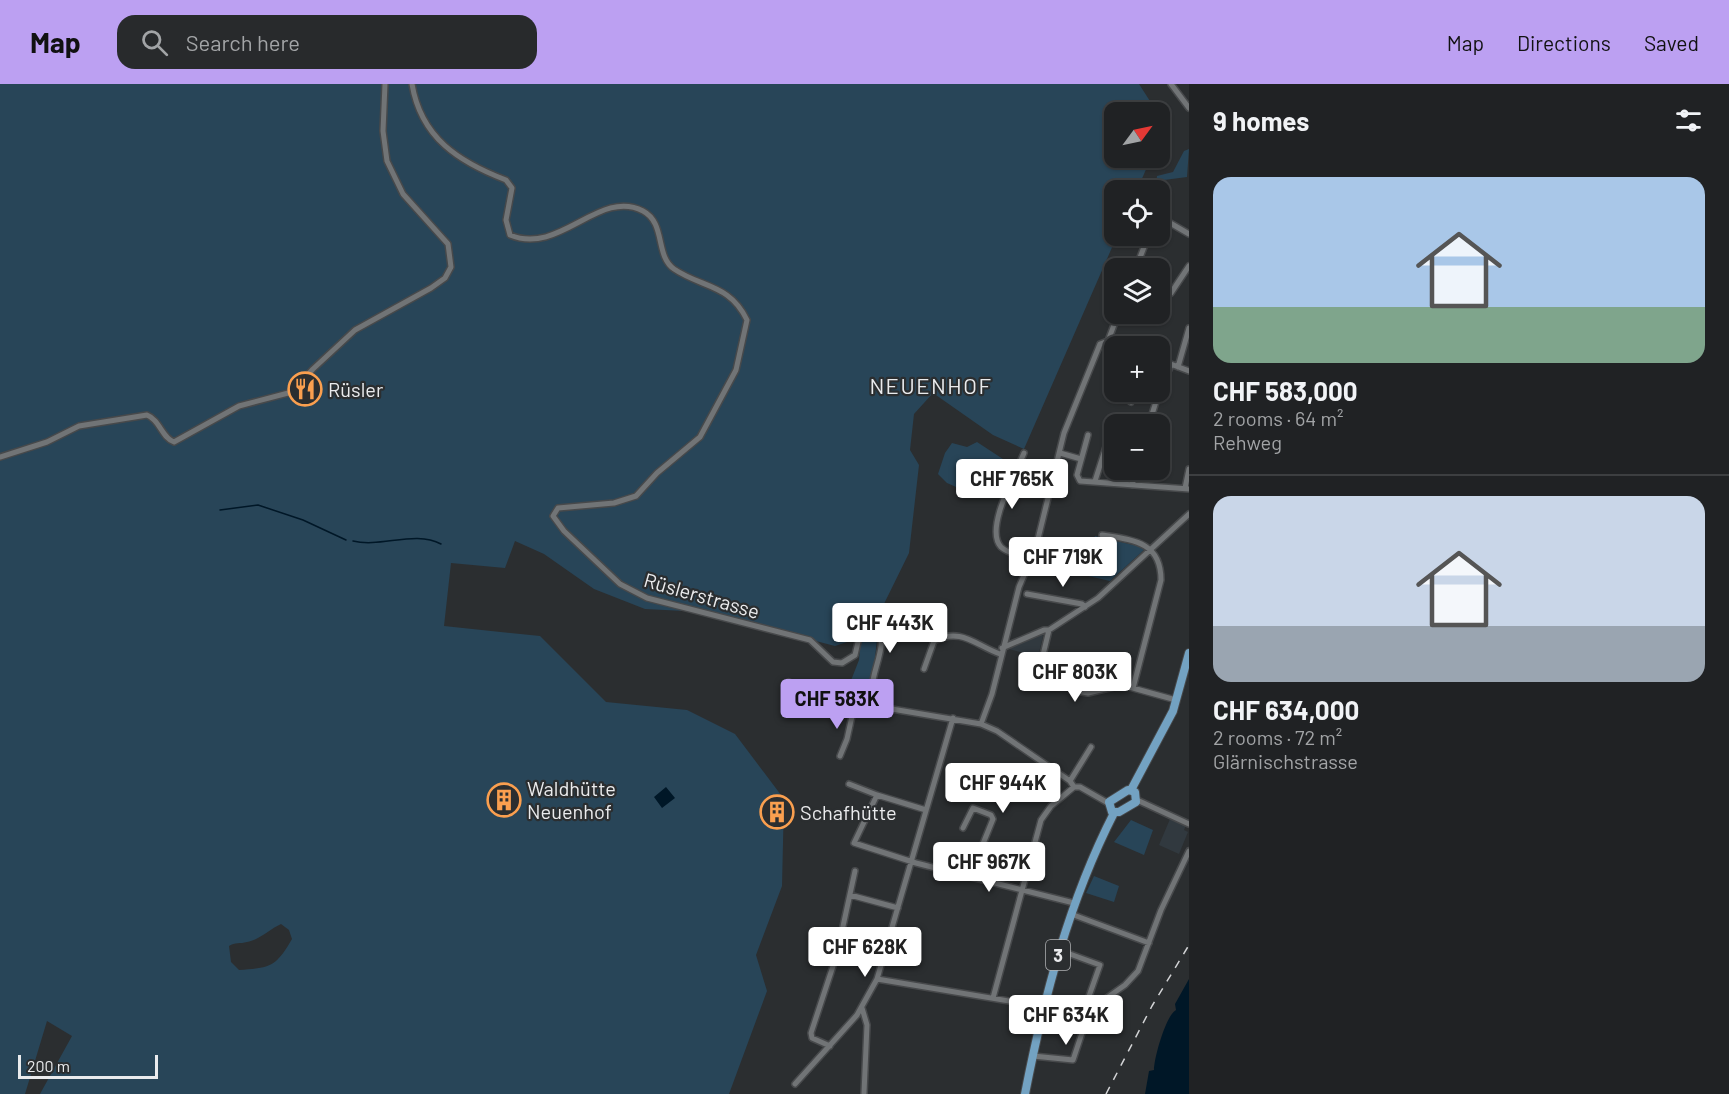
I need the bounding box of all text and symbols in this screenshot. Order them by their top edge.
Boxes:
search box [117,15,537,69]
text: Map [30,25,81,59]
icon: search [138,26,171,59]
text: Search here [186,29,300,55]
text: Map [1447,30,1484,55]
text: Directions [1517,30,1611,55]
text: Saved [1644,30,1699,55]
north arrow [1104,102,1170,168]
map controls [1104,102,1170,480]
icon: filters [1672,104,1705,137]
text: 9 homes [1213,105,1309,136]
button: locate [1104,180,1170,246]
icon: home [1405,216,1513,324]
button: layers [1104,258,1170,324]
button: + [1104,336,1170,402]
restaurant icon: Rüsler [287,371,323,407]
district label: NEUENHOF [870,372,992,398]
text: CHF 583,000 [1213,375,1358,406]
place label: Rüsler [328,377,383,401]
text: 2 rooms · 64 m² [1213,406,1343,430]
button: − [1104,414,1170,480]
text: Rehweg [1213,430,1282,454]
pin: CHF 765K [950,459,1074,510]
text: CHF 765K [970,466,1054,490]
icon: home [1405,535,1513,643]
pin: CHF 719K [1001,537,1125,588]
text: CHF 719K [1023,544,1103,568]
street label: Rüslerstrasse [641,567,763,623]
pin: CHF 443K [828,603,952,654]
text: CHF 443K [846,610,934,634]
pin: CHF 803K [1013,652,1137,703]
text: CHF 803K [1032,659,1118,683]
pin: CHF 583K [775,679,899,730]
text: CHF 583K [795,686,879,710]
text: CHF 634,000 [1213,694,1359,725]
text: 2 rooms · 72 m² [1213,725,1342,749]
text: Glärnischstrasse [1213,749,1358,773]
pin: CHF 944K [941,763,1065,814]
text: CHF 944K [959,770,1047,794]
place label: Waldhütte Neuenhof [527,776,616,823]
building icon: Waldhütte Neuenhof [486,782,522,818]
building icon: Schafhütte [759,794,795,830]
place label: Schafhütte [800,800,897,824]
pin: CHF 967K [927,842,1051,893]
text: CHF 967K [947,849,1031,873]
pin: CHF 628K [803,927,927,978]
text: CHF 628K [822,934,908,958]
road number: 3 [1046,940,1070,970]
pin: CHF 634K [1004,995,1128,1046]
text: CHF 634K [1023,1002,1109,1026]
scale bar [18,1052,158,1080]
text: 200 m [27,1056,70,1075]

